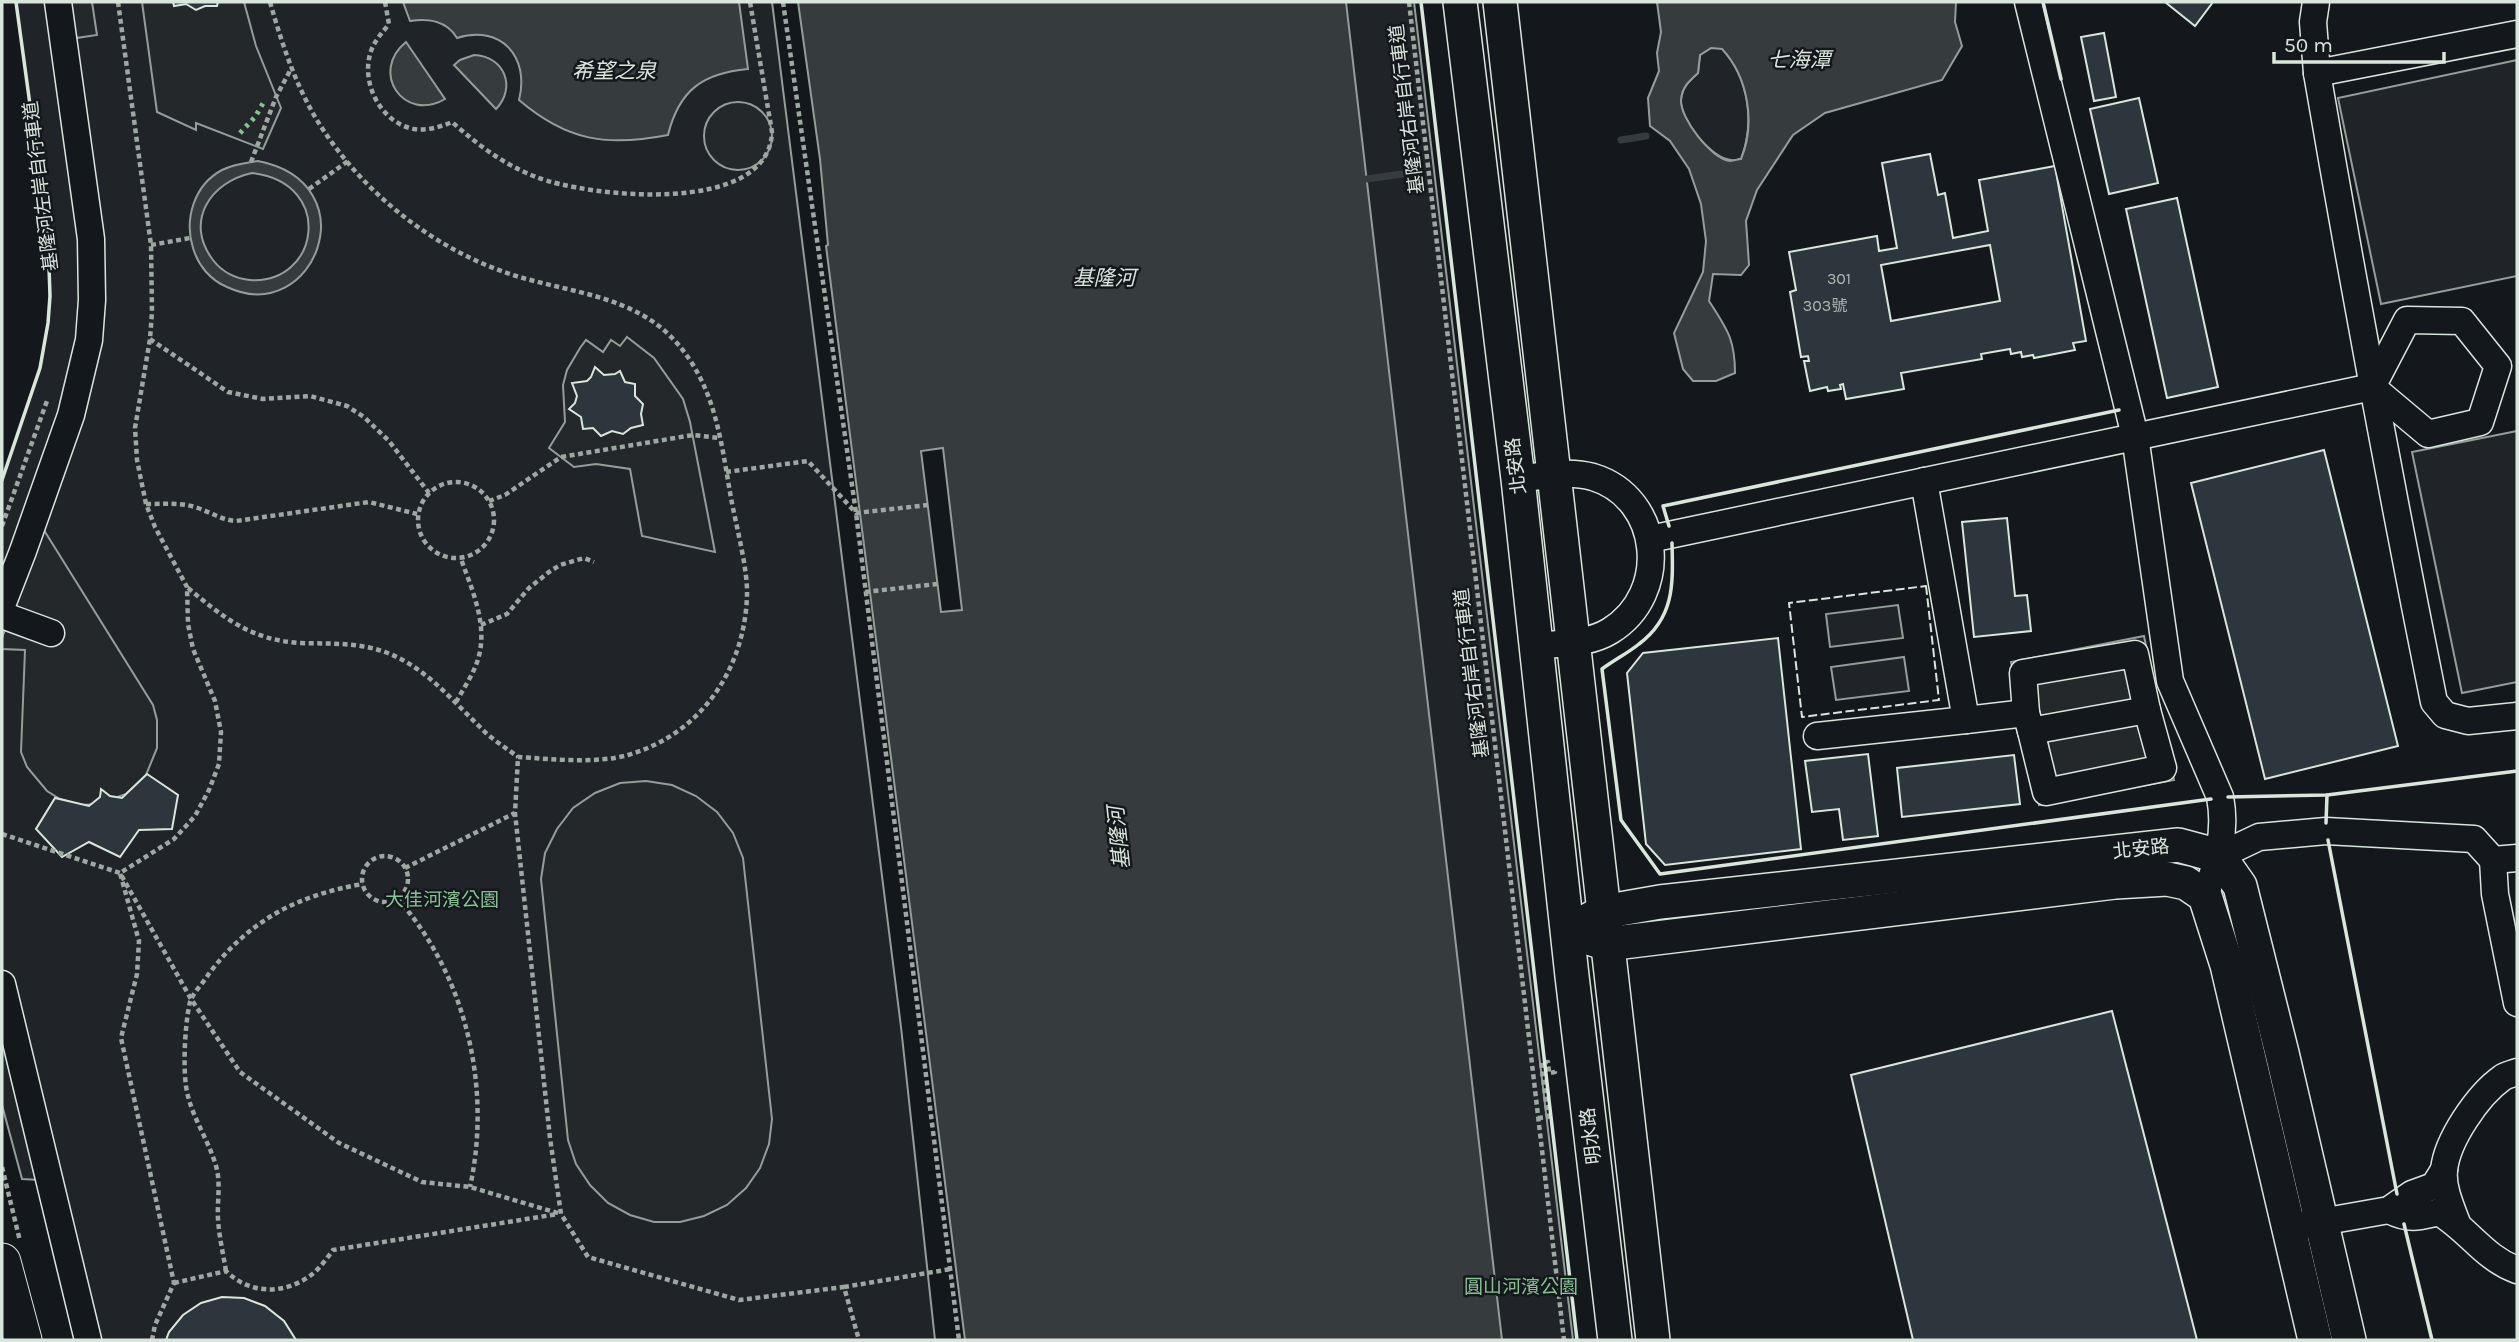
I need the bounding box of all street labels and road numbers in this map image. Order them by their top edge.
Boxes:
street label: 基隆河右岸自行車道 [1386,23,1428,195]
street label: 基隆河左岸自行車道 [20,100,62,272]
street label: 北安路 [1502,436,1530,496]
street label: 基隆河右岸自行車道 [1451,587,1493,759]
street label: 北安路 [2111,835,2171,863]
street label: 明水路 [1577,1106,1605,1166]

